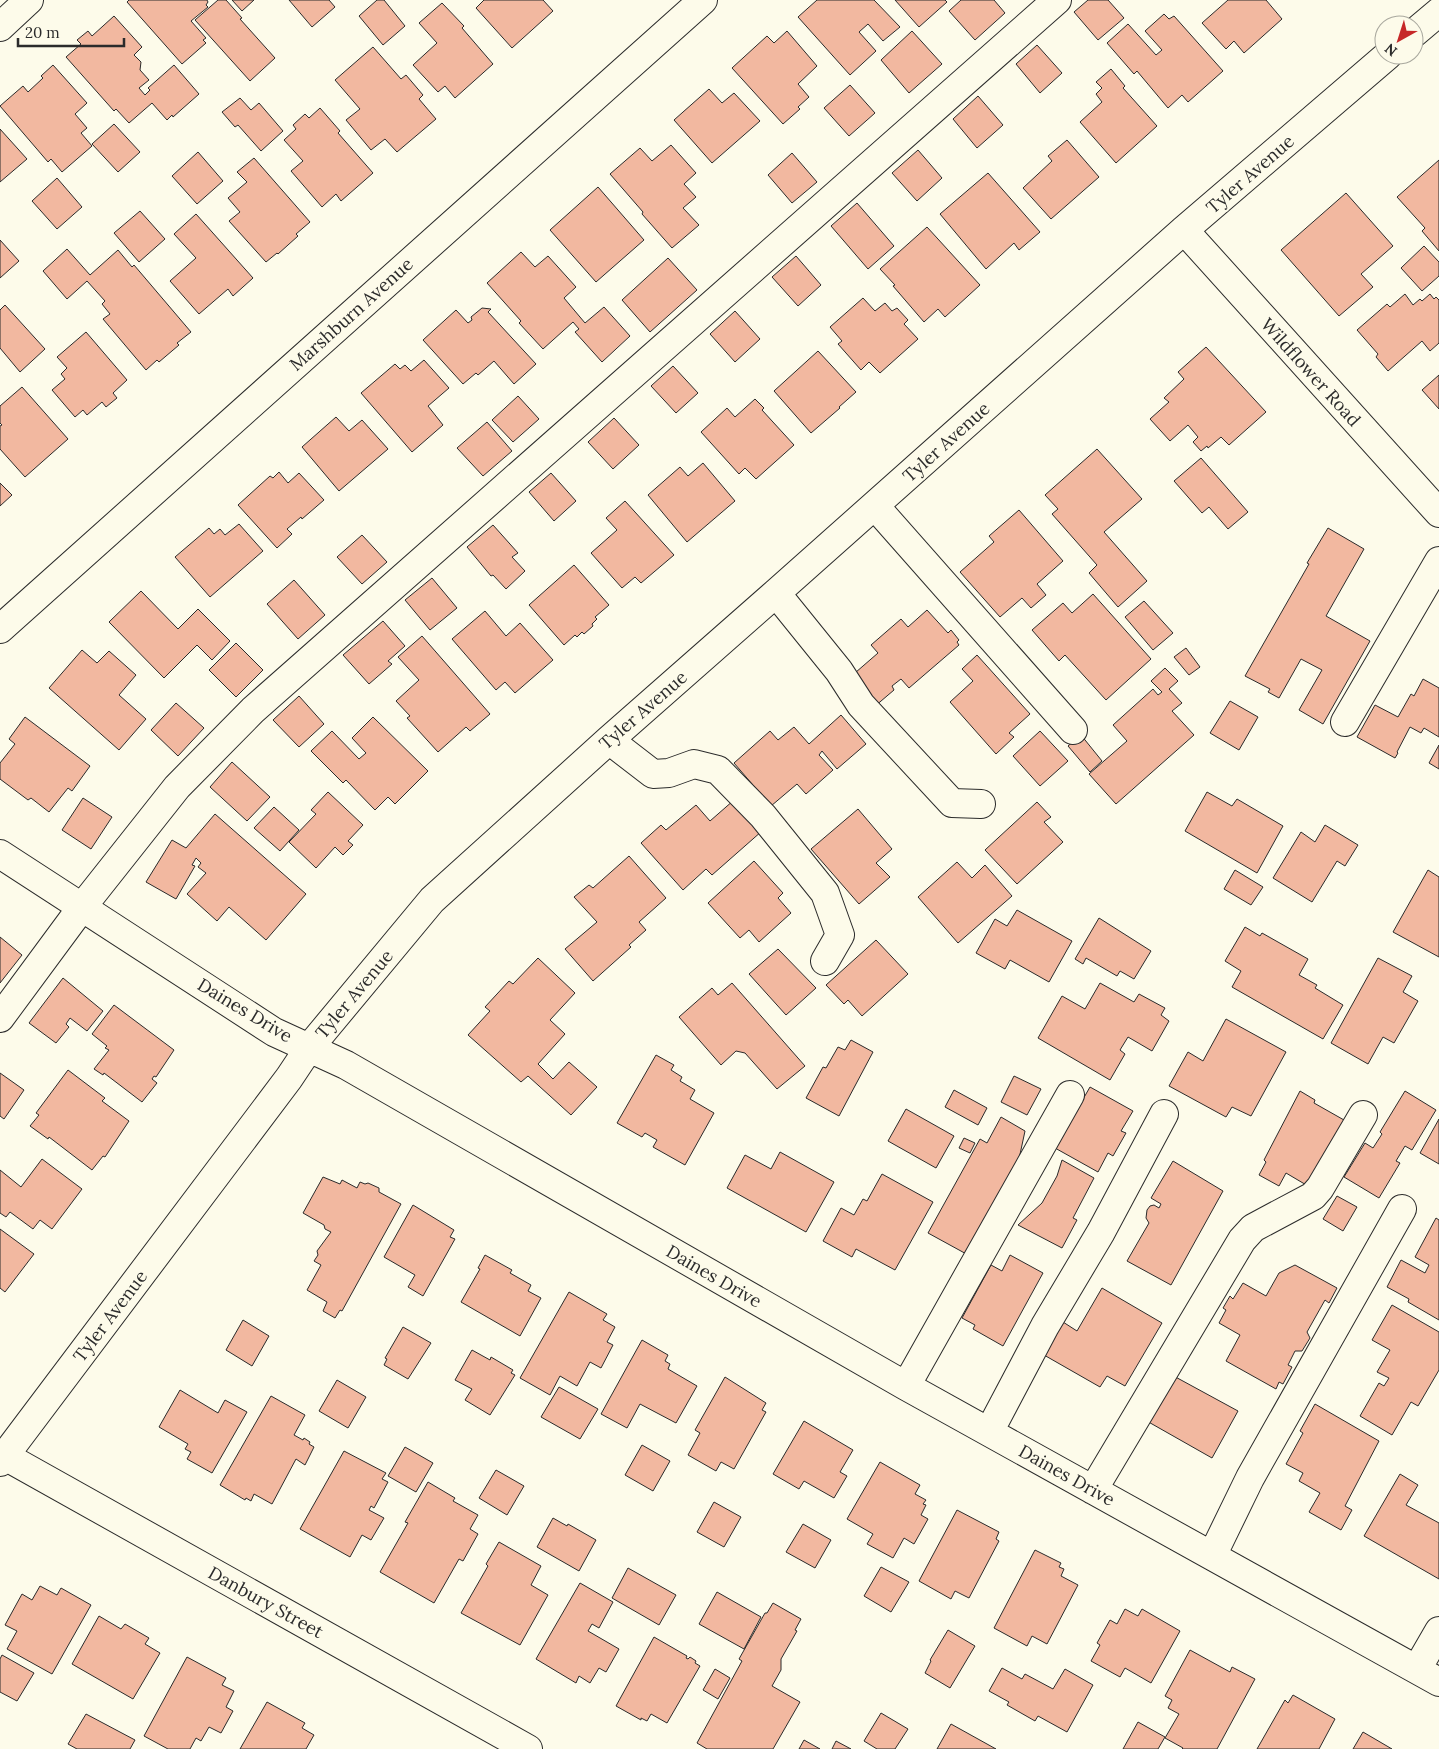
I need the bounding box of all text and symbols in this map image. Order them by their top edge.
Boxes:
scale bar [18,15,124,47]
north arrow [1374,15,1424,65]
text: 20 m [25,23,60,42]
text: N [1381,40,1401,61]
street label: Tyler Avenue [1201,129,1299,219]
street label: Marshburn Avenue [284,252,418,376]
street label: Wildflower Road [1256,313,1366,431]
street label: Tyler Avenue [898,397,994,487]
street label: Tyler Avenue [594,665,692,755]
street label: Tyler Avenue [310,945,398,1043]
street label: Daines Drive [193,973,297,1047]
street label: Daines Drive [662,1239,766,1313]
street label: Tyler Avenue [68,1265,152,1367]
street label: Daines Drive [1015,1439,1119,1511]
street label: Danbury Street [204,1561,328,1643]

